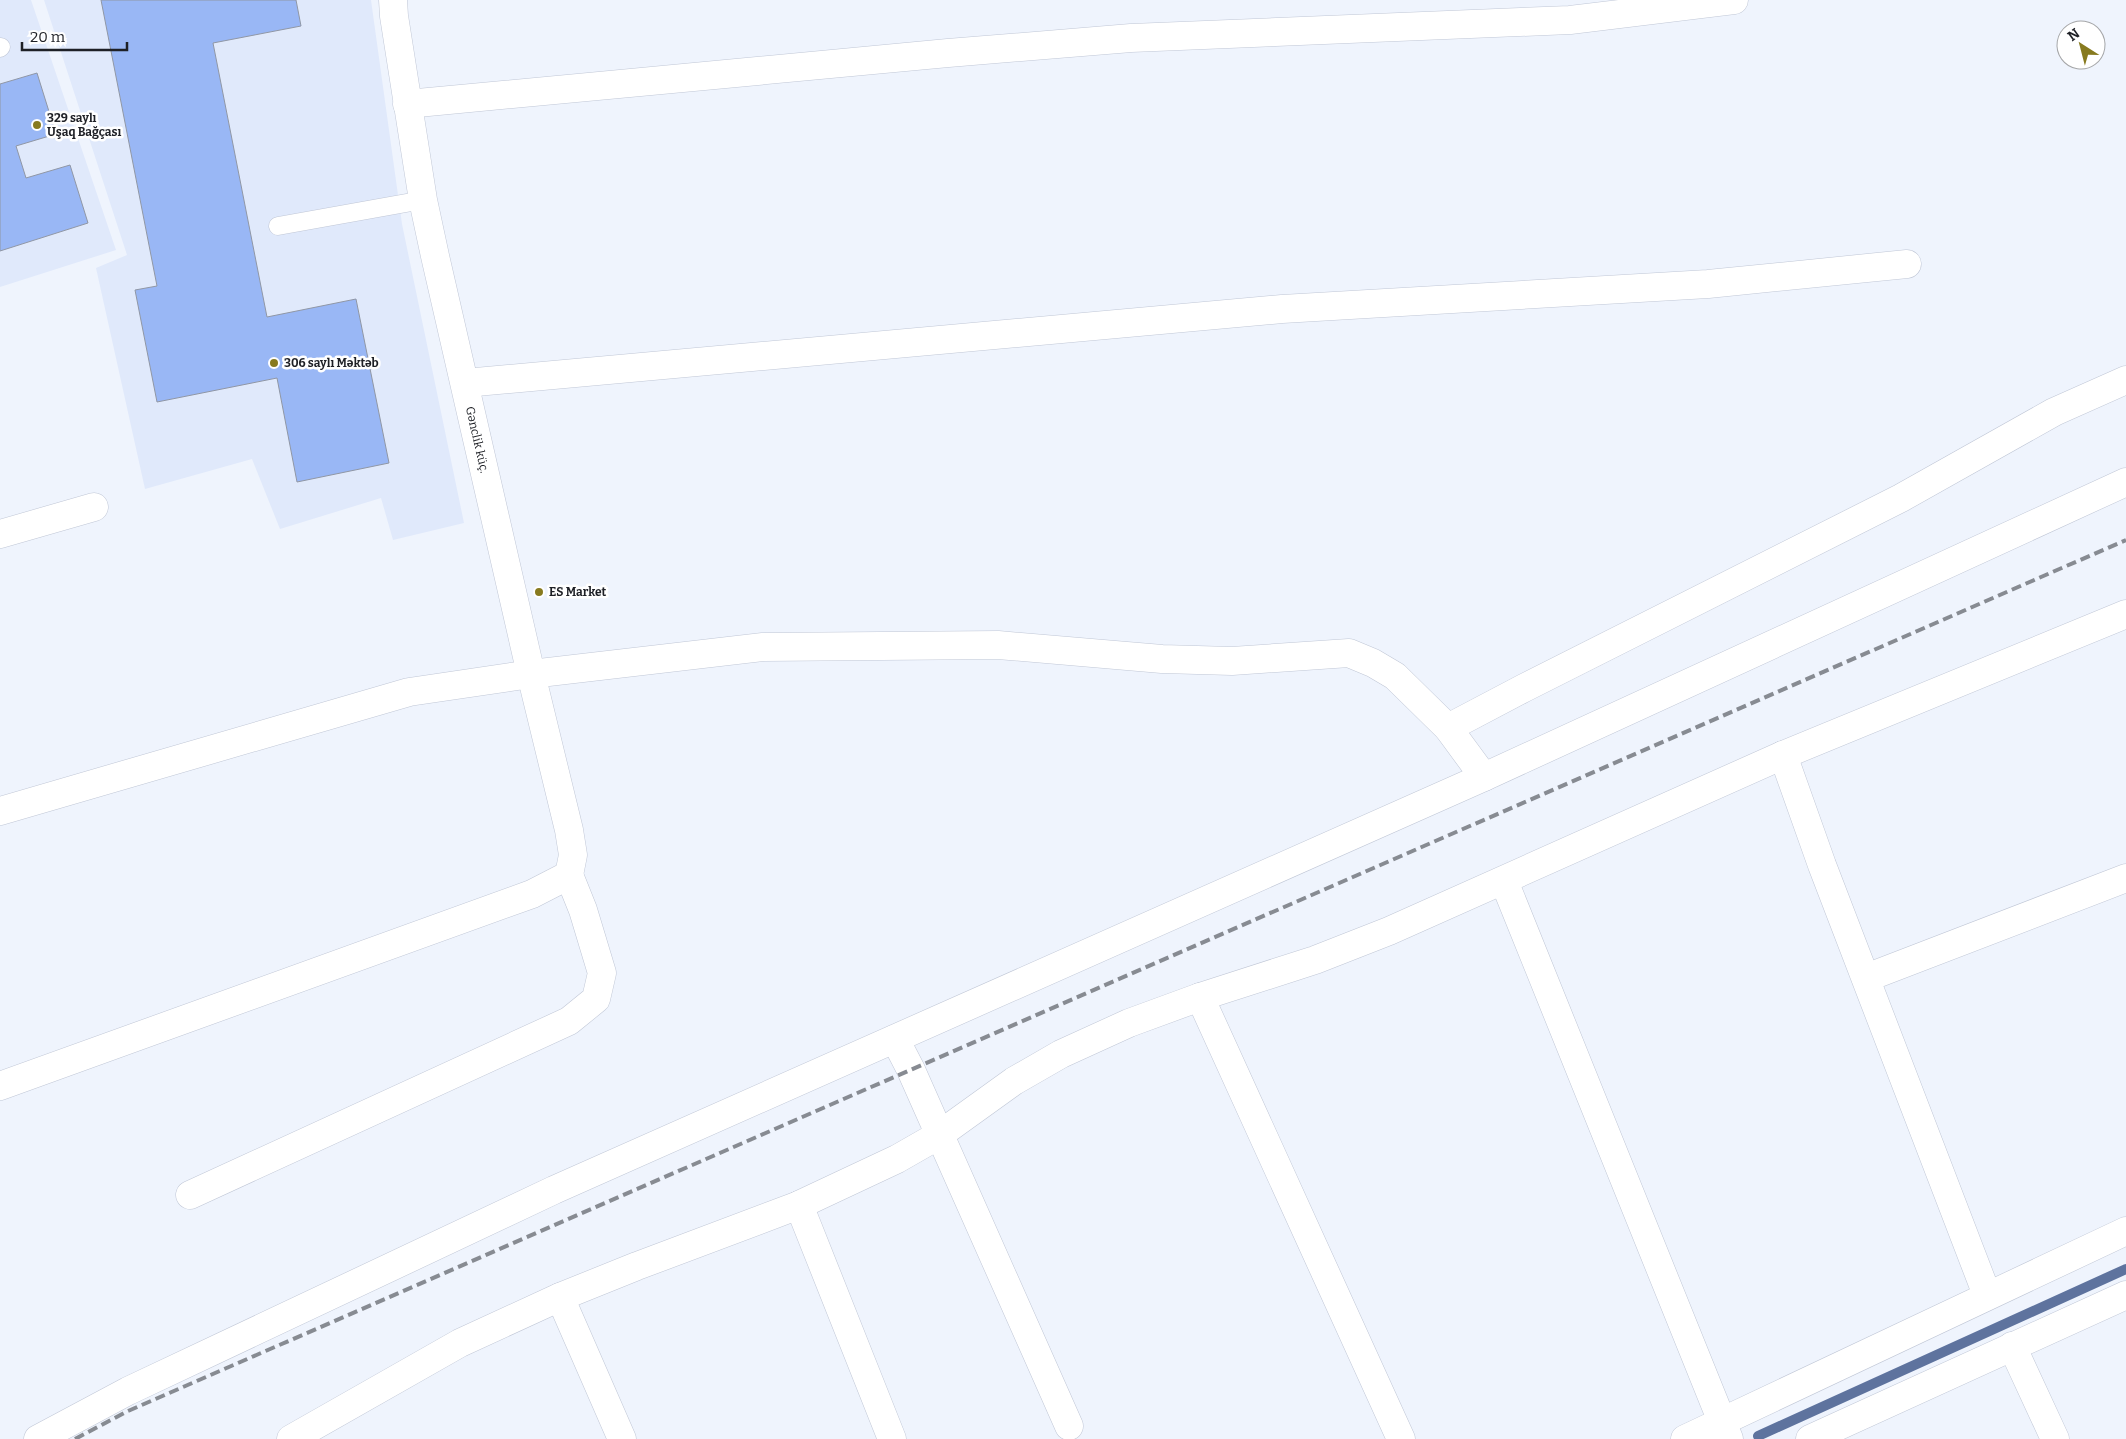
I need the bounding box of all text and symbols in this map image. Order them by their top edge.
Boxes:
scale bar [22,20,128,52]
north arrow [2056,20,2106,70]
text: N [2064,25,2083,45]
text: 20 m [30,28,66,46]
place label: 329 saylı Uşaq Bağçası [47,111,121,139]
marker: 329 saylı Uşaq Bağçası [31,119,43,131]
place label: 306 saylı Məktəb [284,356,379,370]
marker: 306 saylı Məktəb [268,357,280,369]
street label: Gənclik küç. [463,405,492,474]
place label: ES Market [549,585,607,599]
marker: ES Market [533,586,545,598]

